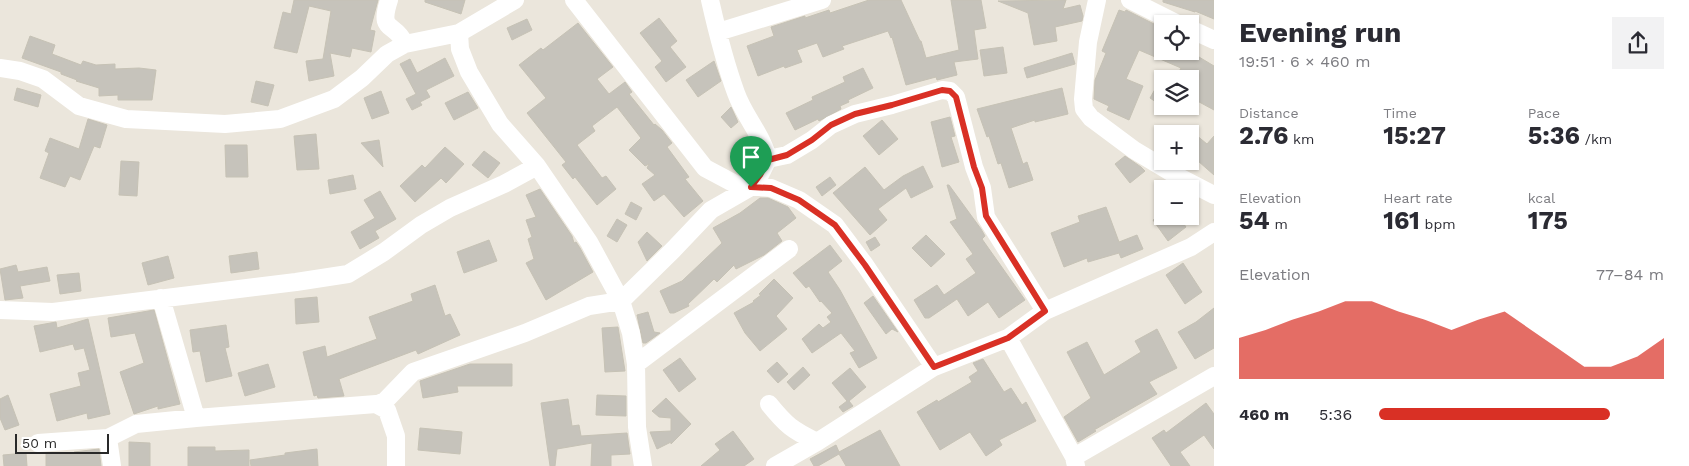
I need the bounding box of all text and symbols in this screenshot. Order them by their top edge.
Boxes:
map controls [1154,15,1199,225]
button: locate [1154,15,1199,60]
text: Evening run [1239,16,1401,49]
button: share [1612,17,1664,69]
text: 19:51 · 6 × 460 m [1239,52,1370,71]
button: layers [1154,70,1199,115]
text: Distance [1239,105,1299,121]
text: Time [1383,105,1417,121]
text: Pace [1528,105,1560,121]
text: 2.76 [1239,121,1288,150]
text: 15:27 [1383,121,1446,150]
text: 5:36 [1528,121,1580,150]
button: + [1154,125,1199,170]
text: km [1288,131,1314,147]
text: /km [1580,131,1612,147]
pin [730,136,772,187]
icon: arrive [737,143,765,171]
button: − [1154,180,1199,225]
text: Elevation [1239,190,1302,206]
text: Heart rate [1383,190,1453,206]
text: kcal [1528,190,1555,206]
text: 54 [1239,206,1270,235]
text: 161 [1383,206,1420,235]
text: 175 [1528,206,1568,235]
text: m [1270,216,1288,232]
text: bpm [1420,216,1456,232]
text: Elevation [1239,265,1310,284]
text: 77–84 m [1596,265,1664,284]
text: 460 m [1239,405,1289,424]
text: 5:36 [1319,405,1352,424]
scale bar [15,431,109,454]
text: 50 m [22,435,57,451]

